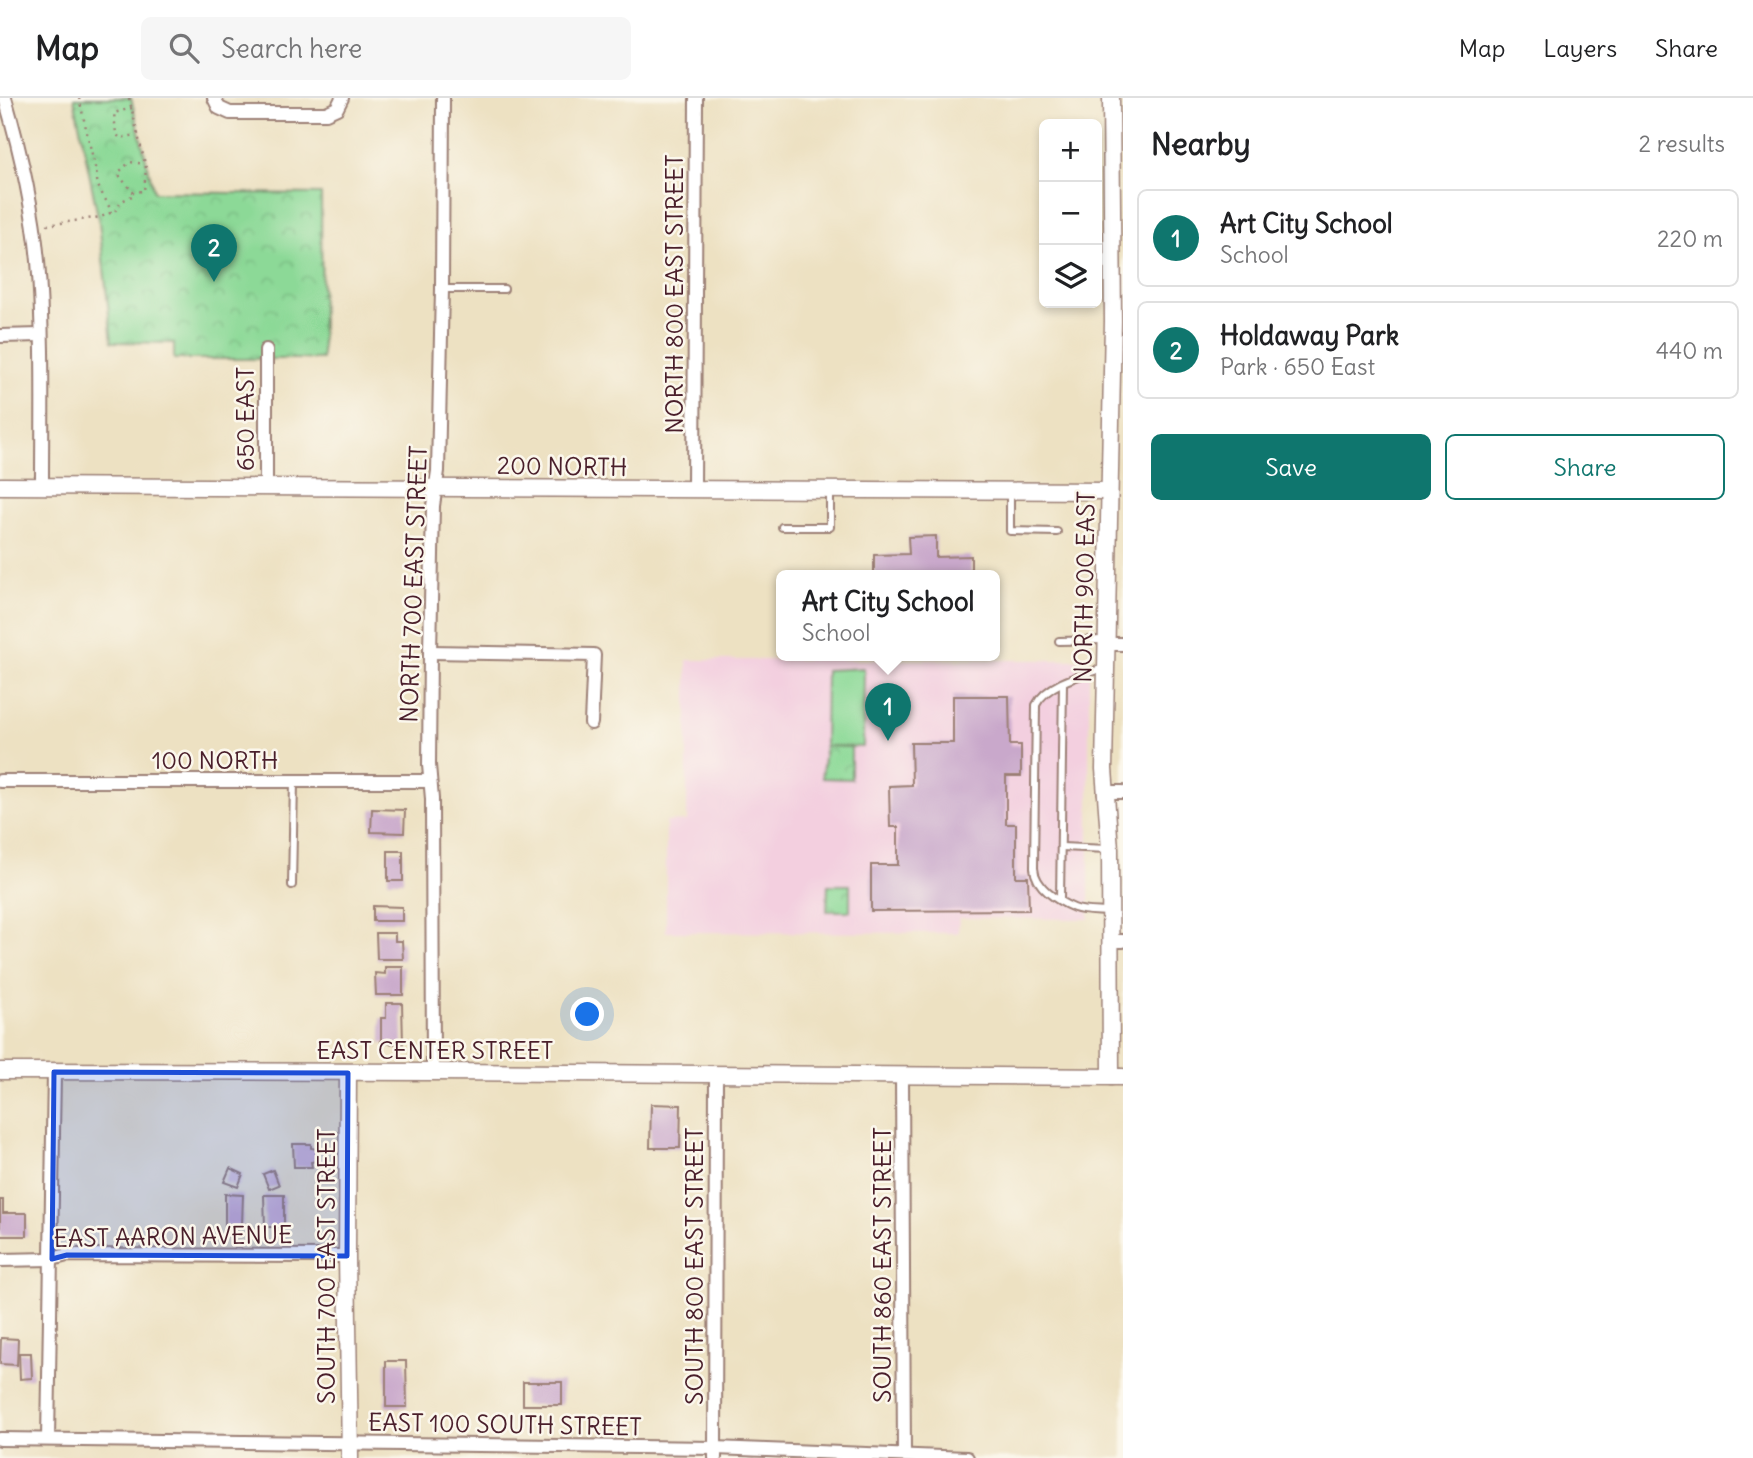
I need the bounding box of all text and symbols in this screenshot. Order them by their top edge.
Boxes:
search box [141,17,631,80]
text: Map [35,27,99,69]
icon: search [165,29,203,67]
text: Search here [221,32,362,65]
text: Map [1459,33,1505,63]
text: Layers [1543,33,1617,63]
text: Share [1655,33,1718,63]
map controls [1039,119,1102,308]
button: + [1039,119,1102,182]
text: Nearby [1151,125,1251,163]
text: 2 results [1639,129,1725,158]
street label: NORTH 800 EAST STREET [659,154,689,434]
button: − [1039,182,1102,245]
text: Art City School [1220,207,1393,240]
pin: 2 [191,224,237,282]
text: 1 [1171,224,1181,253]
text: 220 m [1657,224,1723,253]
text: School [1220,240,1289,269]
button: layers [1039,245,1102,308]
text: Holdaway Park [1220,319,1399,352]
text: 2 [1170,336,1182,365]
text: 440 m [1656,336,1723,365]
text: Park · 650 East [1220,352,1375,381]
street label: 650 EAST [230,367,260,471]
button: Save [1151,434,1431,500]
button: Share [1445,434,1725,500]
street label: NORTH 700 EAST STREET [393,445,433,723]
street label: 200 NORTH [497,450,627,482]
street label: NORTH 900 EAST [1067,491,1101,683]
popup [776,570,1000,661]
text: Art City School [802,585,974,618]
text: School [802,618,870,647]
pin: 1 [865,683,911,741]
street label: 100 NORTH [152,745,278,775]
your location [570,997,604,1031]
street label: EAST CENTER STREET [317,1035,553,1065]
street label: SOUTH 800 EAST STREET [679,1127,709,1405]
street label: SOUTH 860 EAST STREET [867,1127,897,1403]
street label: SOUTH 700 EAST STREET [311,1128,341,1404]
street label: EAST AARON AVENUE [53,1219,293,1253]
street label: EAST 100 SOUTH STREET [368,1407,642,1441]

